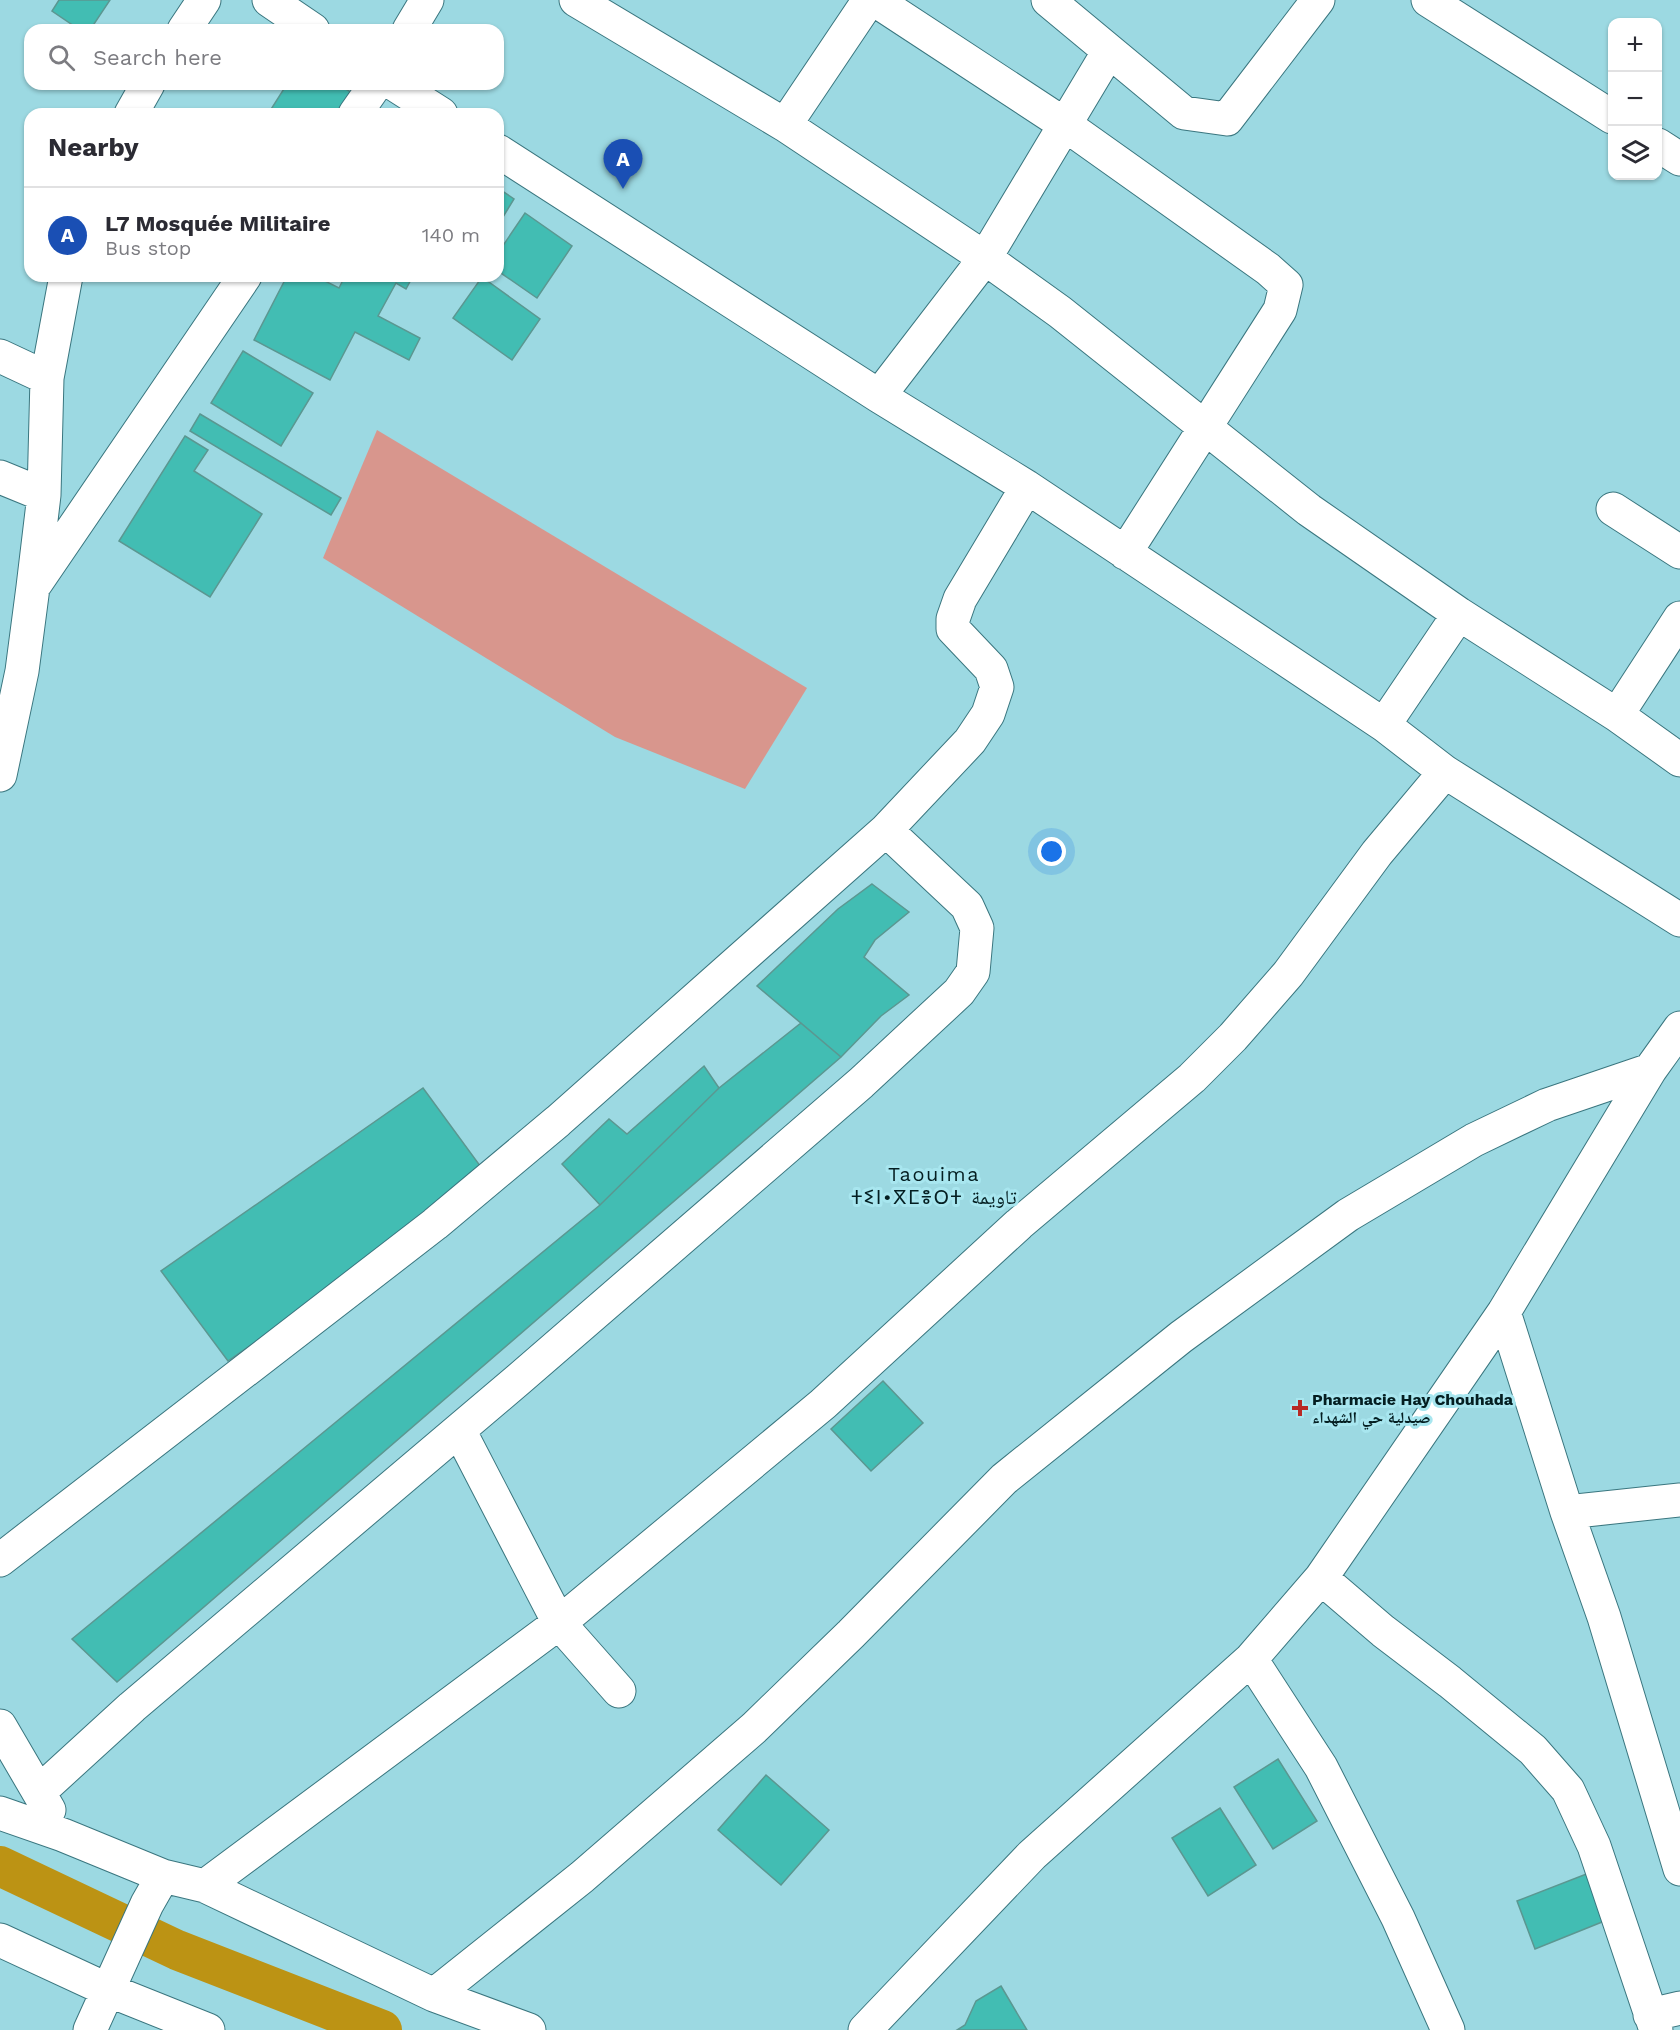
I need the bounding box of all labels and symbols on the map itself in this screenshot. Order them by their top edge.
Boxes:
pin: A [604,140,642,189]
your location [1037,837,1066,866]
district label: Taouima ⵜⵉⵏ•ⴳⵎⴻⵔⵜ تاويمة [851,1162,1017,1209]
place label: Pharmacie Hay Chouhada صيدلية حي الشهداء [1312,1390,1514,1429]
marker: Pharmacie Hay Chouhada صيدلية حي الشهداء [1293,1401,1307,1415]

